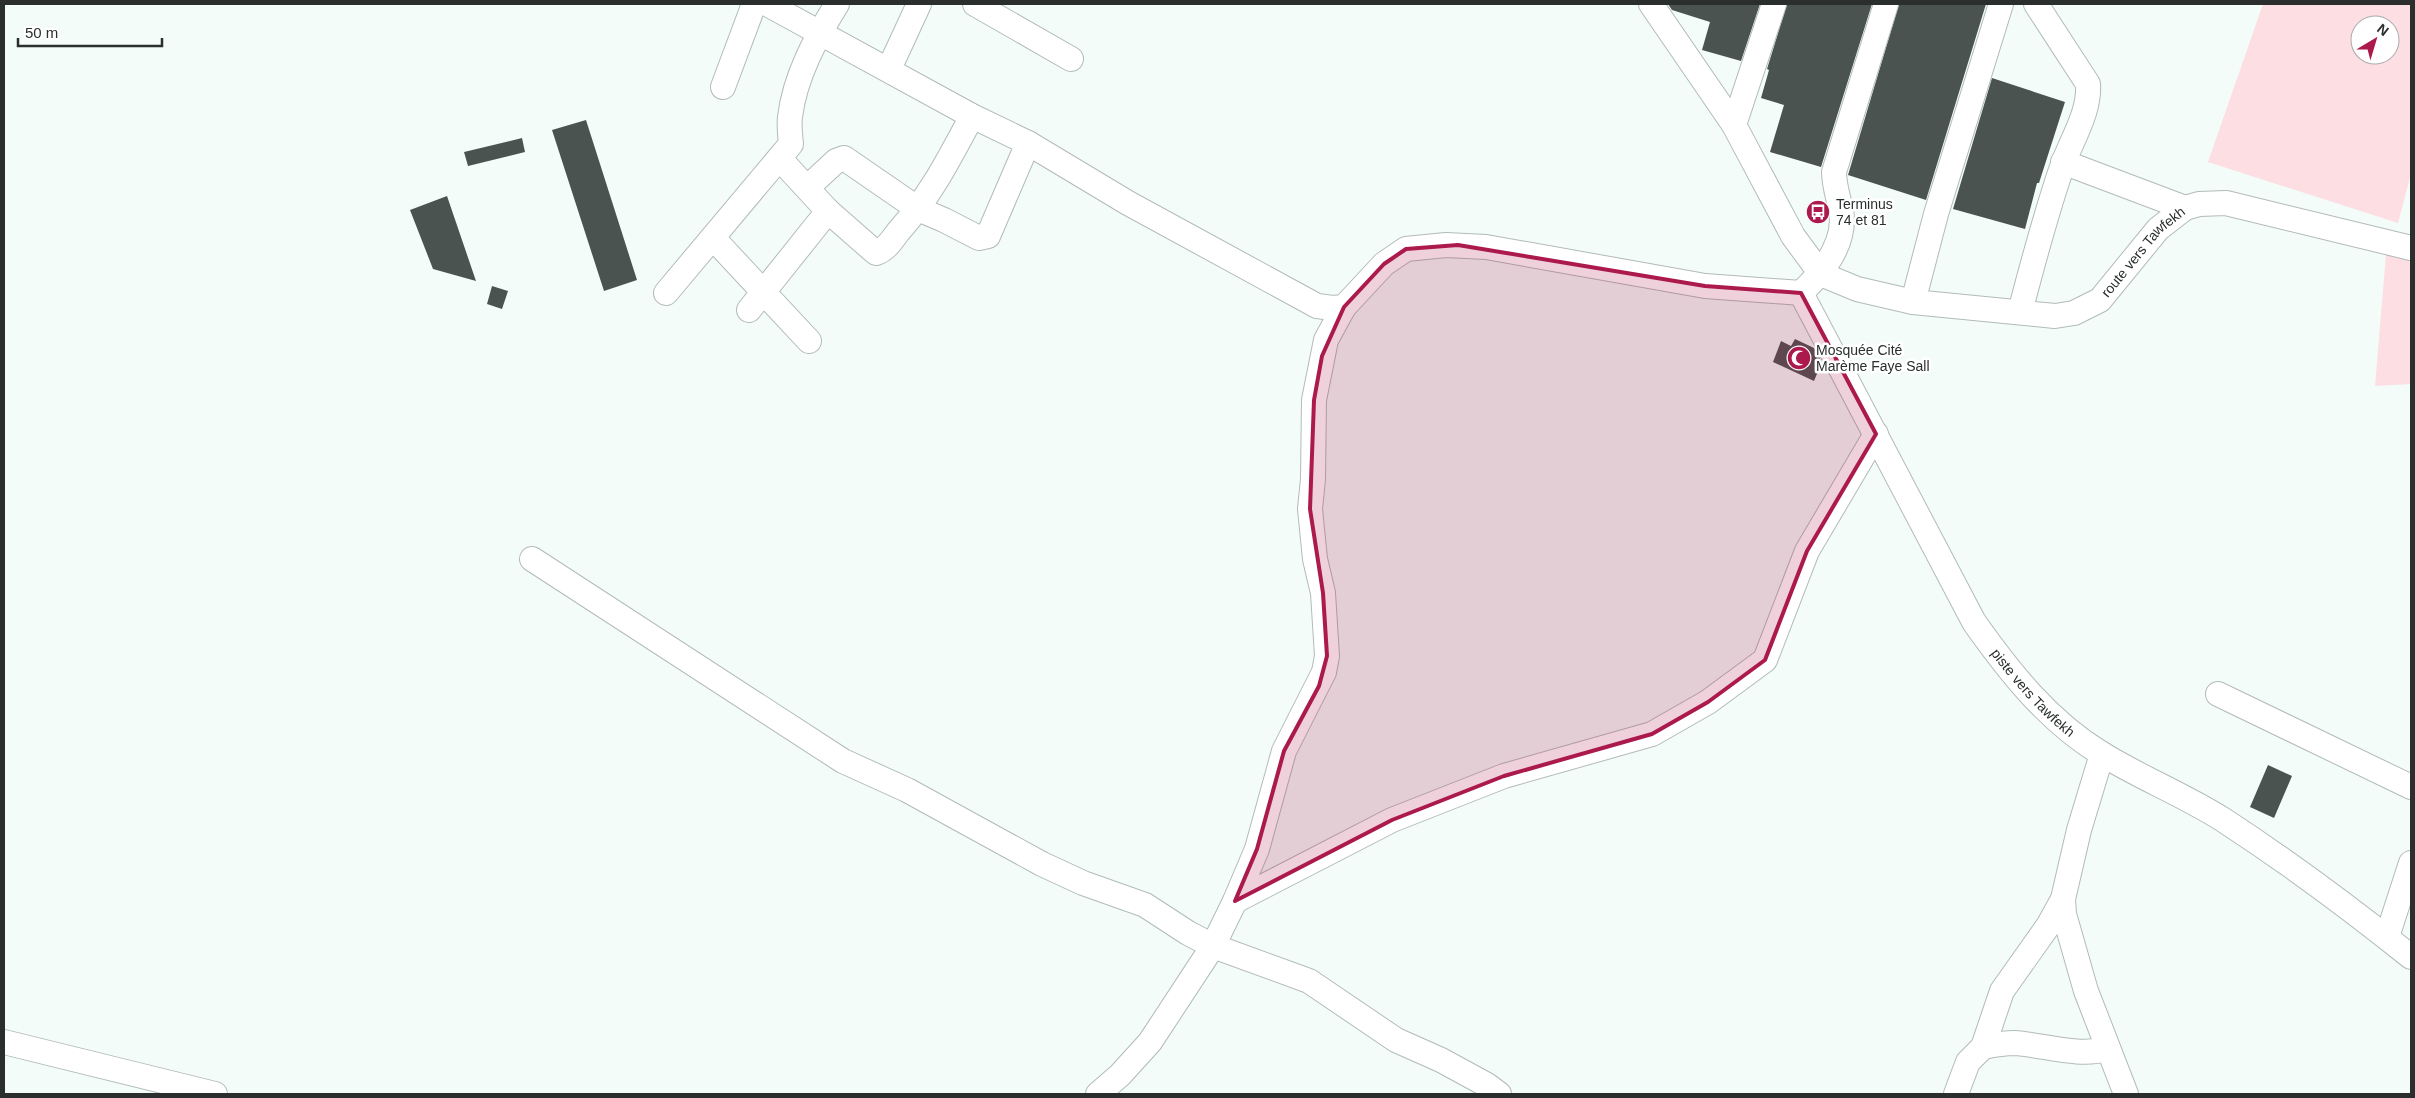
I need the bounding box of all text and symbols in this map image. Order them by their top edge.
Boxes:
scale bar [18,15,161,47]
north arrow [2350,15,2400,65]
text: N [2374,20,2392,39]
text: 50 m [25,24,58,41]
place label: Terminus 74 et 81 [1836,196,1893,228]
bus stop icon: Terminus 74 et 81 [1805,199,1831,225]
street label: route vers Tawfekh [2098,203,2188,300]
place label: Mosquée Cité Marème Faye Sall [1816,342,1930,374]
mosque icon: Mosquée Cité Marème Faye Sall [1786,345,1812,371]
street label: piste vers Tawfekh [1988,645,2078,740]

